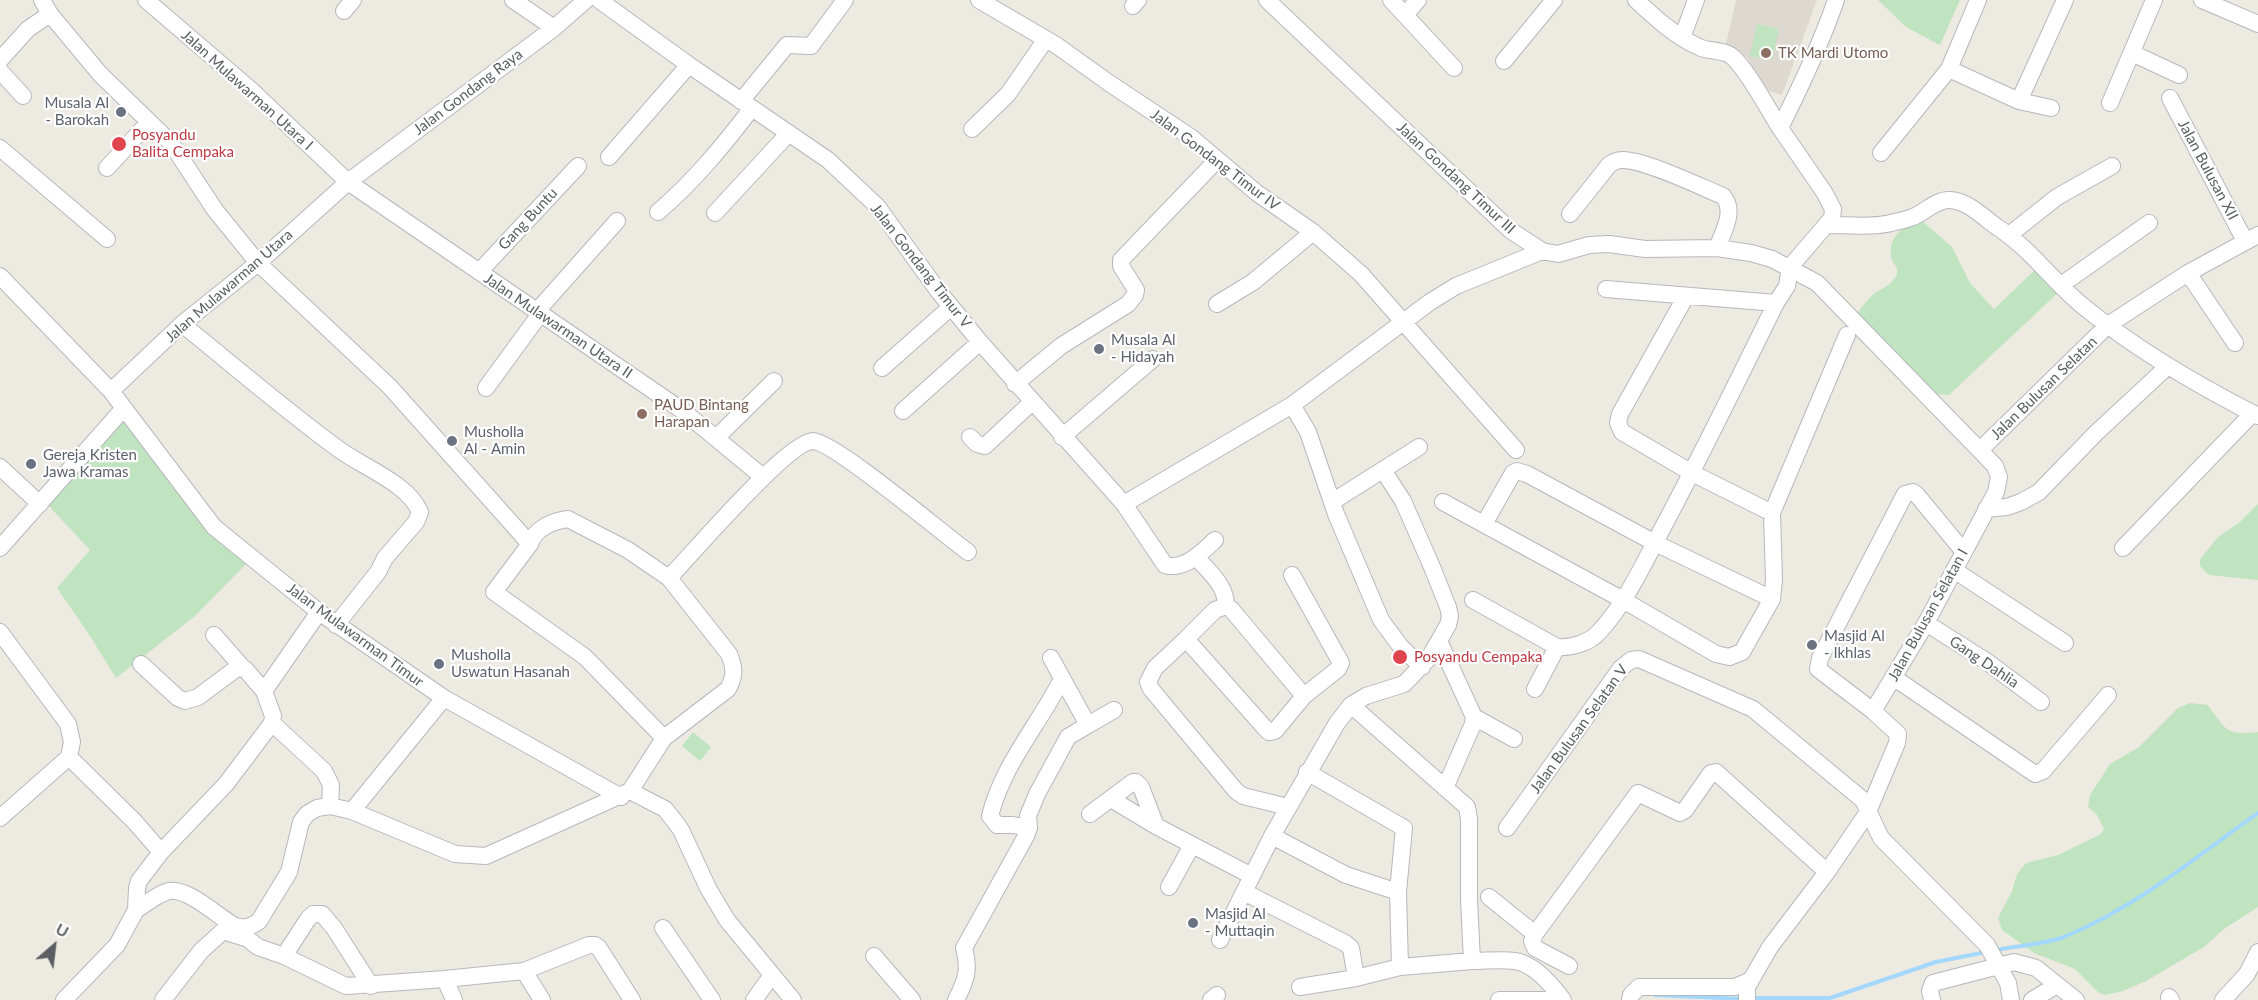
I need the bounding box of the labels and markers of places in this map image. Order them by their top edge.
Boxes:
place label: TK Mardi Utomo [1778,44,1888,62]
marker: TK Mardi Utomo [1759,46,1773,60]
place label: Musala Al - Barokah [44,94,109,129]
marker: Musala Al - Barokah [114,105,128,119]
place label: Posyandu Balita Cempaka [132,126,234,161]
marker: Posyandu Balita Cempaka [110,135,128,153]
place label: Musala Al - Hidayah [1111,331,1176,366]
marker: Musala Al - Hidayah [1092,342,1106,356]
place label: PAUD Bintang Harapan [654,396,749,431]
marker: PAUD Bintang Harapan [635,407,649,421]
place label: Musholla Al - Amin [464,423,525,458]
marker: Musholla Al - Amin [445,434,459,448]
place label: Gereja Kristen Jawa Kramas [43,446,137,481]
marker: Gereja Kristen Jawa Kramas [24,457,38,471]
place label: Masjid Al - Ikhlas [1824,627,1885,662]
marker: Masjid Al - Ikhlas [1805,638,1819,652]
place label: Musholla Uswatun Hasanah [451,646,570,681]
marker: Posyandu Cempaka [1391,648,1409,666]
place label: Posyandu Cempaka [1414,648,1543,666]
marker: Musholla Uswatun Hasanah [432,657,446,671]
place label: Masjid Al - Muttaqin [1205,905,1275,940]
marker: Masjid Al - Muttaqin [1186,916,1200,930]

